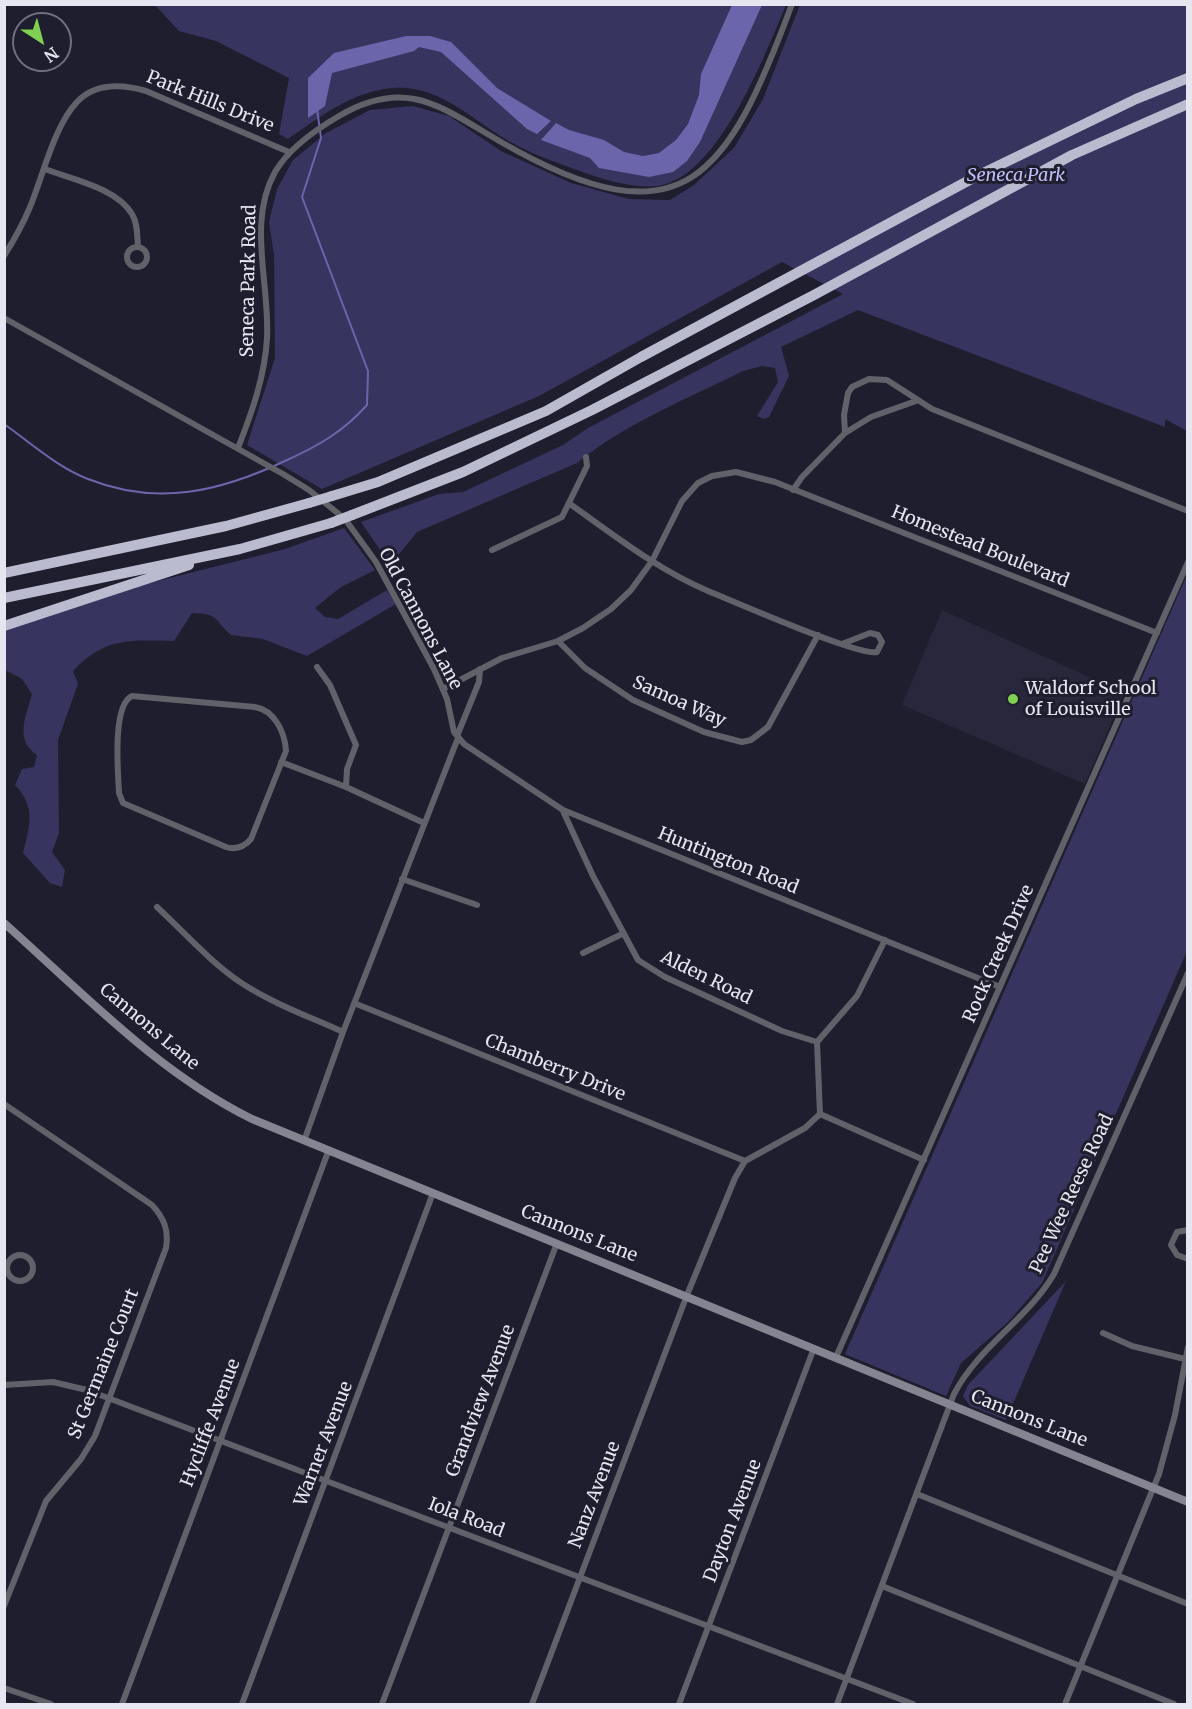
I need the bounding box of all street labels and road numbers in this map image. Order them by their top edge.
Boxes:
street label: Park Hills Drive [143,67,277,137]
street label: Seneca Park Road [237,204,261,358]
street label: Homestead Boulevard [888,502,1072,592]
street label: Old Cannons Lane [374,545,466,693]
street label: Samoa Way [629,672,729,732]
street label: Huntington Road [655,823,801,899]
street label: Rock Creek Drive [959,882,1039,1026]
street label: Alden Road [657,947,755,1009]
street label: Cannons Lane [95,979,203,1075]
street label: Chamberry Drive [482,1030,628,1106]
street label: Pee Wee Reese Road [1026,1111,1118,1277]
street label: Cannons Lane [518,1201,640,1267]
street label: St Germaine Court [64,1286,144,1442]
street label: Grandview Avenue [442,1322,520,1480]
street label: Hycliffe Avenue [177,1356,245,1490]
street label: Warner Avenue [290,1379,358,1509]
street label: Cannons Lane [968,1386,1090,1452]
street label: Nanz Avenue [565,1439,625,1551]
street label: Dayton Avenue [700,1456,766,1586]
street label: Iola Road [425,1494,507,1542]

